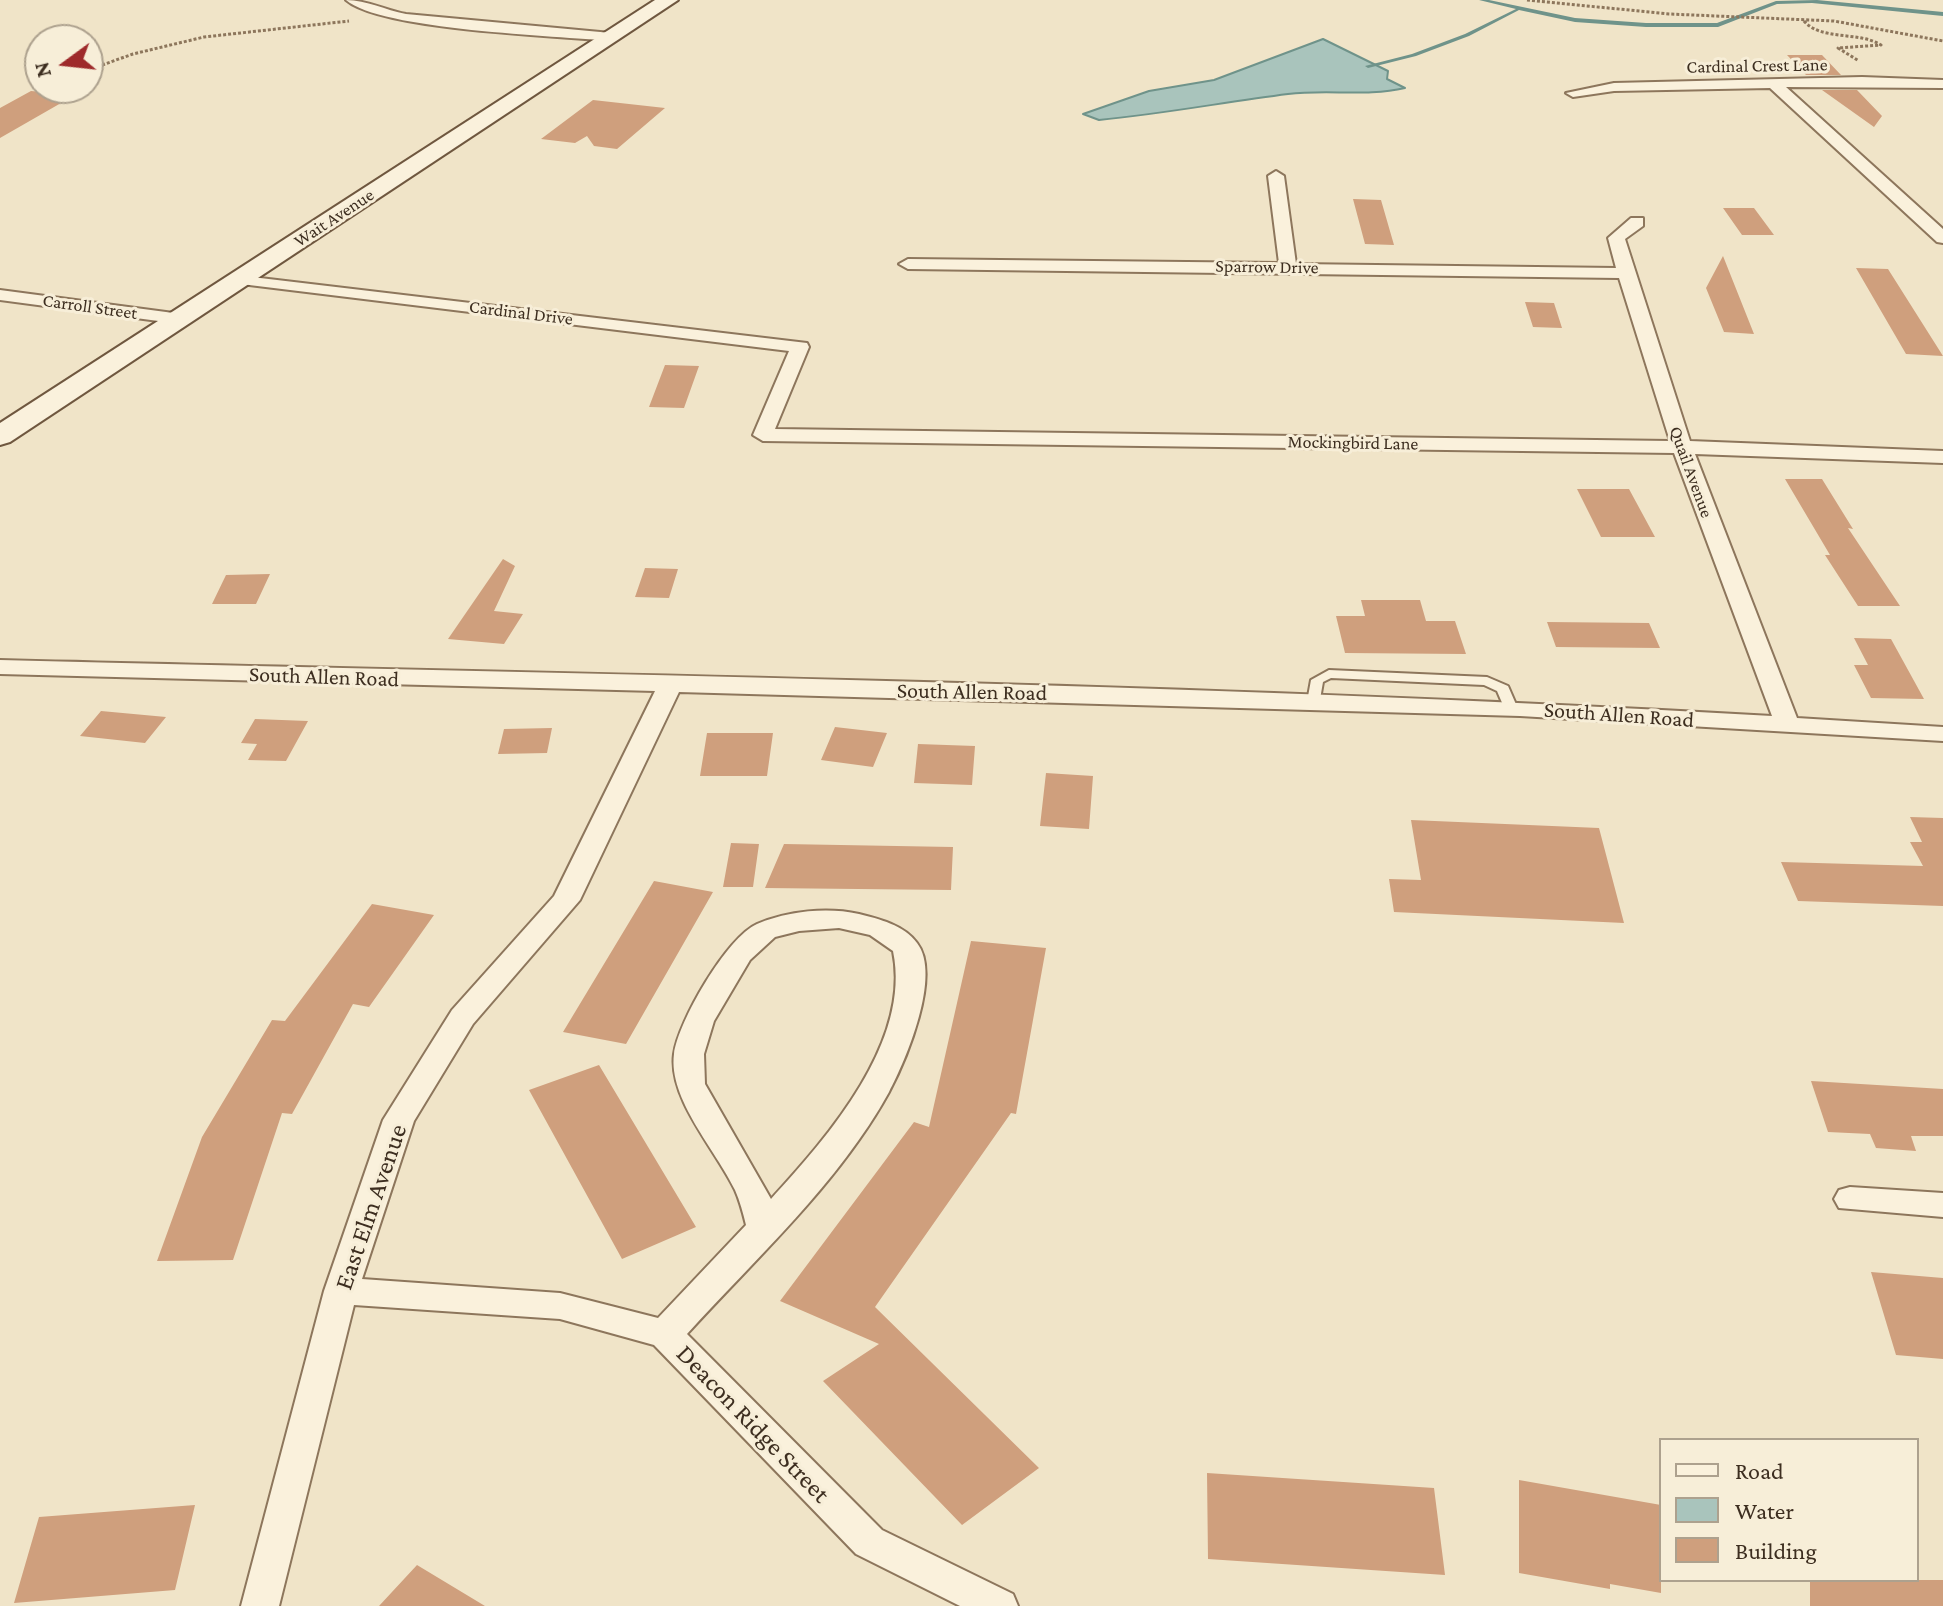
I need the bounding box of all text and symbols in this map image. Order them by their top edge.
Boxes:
north arrow [24,24,104,104]
street label: Cardinal Crest Lane [1686,54,1828,78]
text: N [28,59,56,80]
street label: Wait Avenue [290,184,378,252]
street label: Sparrow Drive [1215,255,1319,279]
street label: Carroll Street [41,290,139,324]
street label: Cardinal Drive [468,296,574,330]
street label: Quail Avenue [1664,423,1718,521]
street label: Mockingbird Lane [1288,431,1418,455]
street label: South Allen Road [248,661,400,693]
street label: South Allen Road [897,677,1047,707]
street label: South Allen Road [1543,697,1695,733]
street label: East Elm Avenue [328,1120,414,1294]
street label: Deacon Ridge Street [670,1338,836,1510]
legend [1659,1438,1919,1582]
text: Road [1735,1457,1784,1484]
text: Water [1735,1497,1794,1524]
text: Building [1735,1537,1817,1564]

